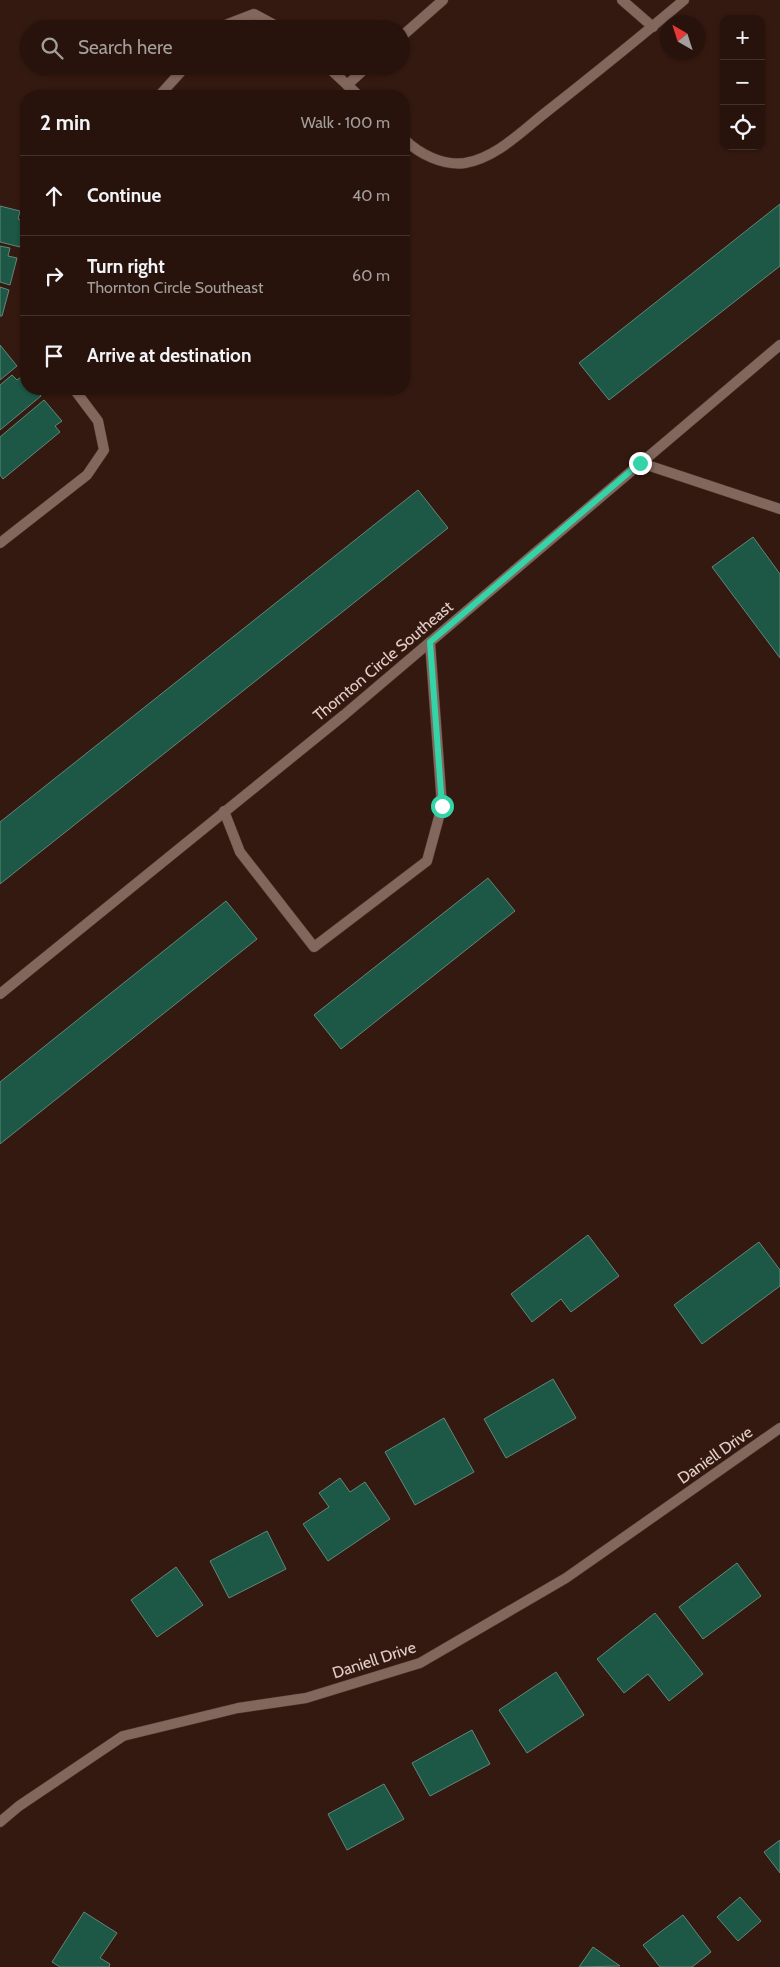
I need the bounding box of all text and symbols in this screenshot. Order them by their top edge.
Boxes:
north arrow [660,15,705,60]
map controls [720,15,765,150]
button: + [720,15,765,60]
search box [20,20,410,75]
icon: search [38,34,66,62]
text: Search here [78,36,172,59]
button: − [720,60,765,105]
button: locate [720,105,765,150]
text: 2 min [40,110,91,135]
text: Walk · 100 m [301,113,390,132]
icon: ahead [40,182,68,210]
text: Continue [87,184,161,207]
text: 40 m [352,186,390,205]
text: Turn right [87,255,165,278]
icon: right [40,262,68,290]
text: 60 m [352,266,390,285]
text: Thornton Circle Southeast [87,278,263,297]
icon: arrive [40,342,68,370]
text: Arrive at destination [87,344,251,367]
route end [629,452,652,475]
street label: Thornton Circle Southeast [309,597,457,725]
route start [431,795,454,818]
street label: Daniell Drive [674,1422,756,1488]
street label: Daniell Drive [330,1638,418,1682]

